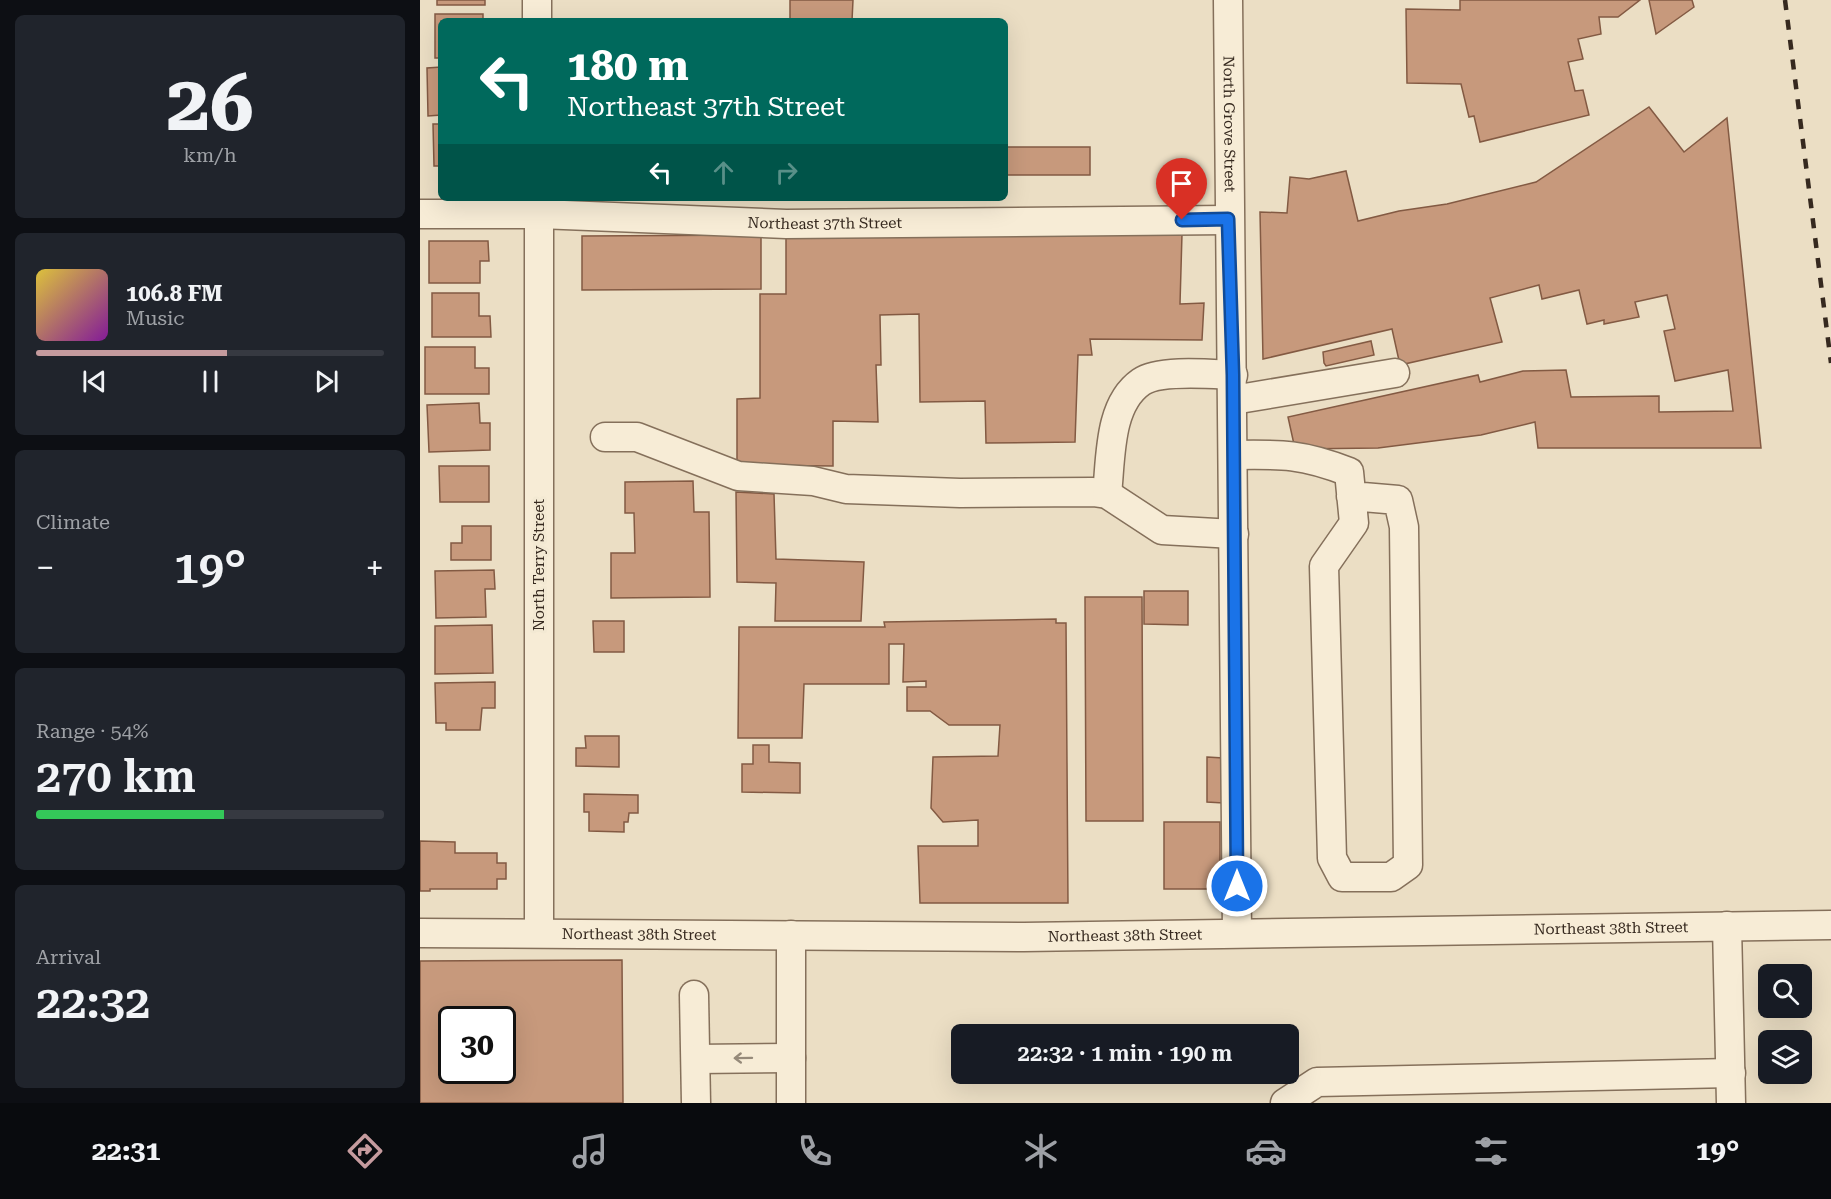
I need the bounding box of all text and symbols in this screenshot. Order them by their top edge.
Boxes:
text: 180 m [567,41,689,90]
icon: left [468,42,546,120]
street label: North Grove Street [1220,56,1239,193]
text: 26 [166,58,254,149]
text: Northeast 37th Street [567,91,845,123]
text: km/h [183,143,237,167]
icon: left [644,156,677,189]
icon: ahead [707,156,740,189]
icon: right [770,156,803,189]
pin [1156,158,1207,220]
icon: arrive [1165,167,1198,200]
street label: Northeast 37th Street [747,213,903,233]
text: 106.8 FM [126,281,223,306]
text: Music [126,306,185,330]
icon: previous [78,365,111,398]
icon: pause [194,365,227,398]
icon: next [310,365,343,398]
street label: North Terry Street [530,499,548,631]
text: Climate [36,510,110,534]
text: 19° [174,541,246,594]
text: − [36,548,54,587]
text: + [366,548,384,587]
text: Range · 54% [36,719,148,743]
text: 270 km [36,750,196,803]
position arrow [1205,854,1269,918]
street label: Northeast 38th Street [1533,918,1689,938]
street label: Northeast 38th Street [562,925,717,944]
street label: Northeast 38th Street [1048,925,1203,946]
text: Arrival [36,945,101,969]
map controls [1758,964,1812,1084]
button: search [1758,964,1812,1018]
text: 22:32 [36,976,150,1029]
speed limit sign: 30 [438,1006,516,1084]
button: layers [1758,1030,1812,1084]
text: 22:32 · 1 min · 190 m [1018,1041,1232,1066]
one-way arrow [734,1052,754,1064]
icon: directions [344,1130,386,1172]
icon: music [569,1130,611,1172]
icon: phone [794,1130,836,1172]
icon: climate [1020,1130,1062,1172]
icon: car [1245,1130,1287,1172]
icon: filters [1470,1130,1512,1172]
text: 22:31 [92,1135,161,1167]
text: 19° [1696,1135,1739,1167]

